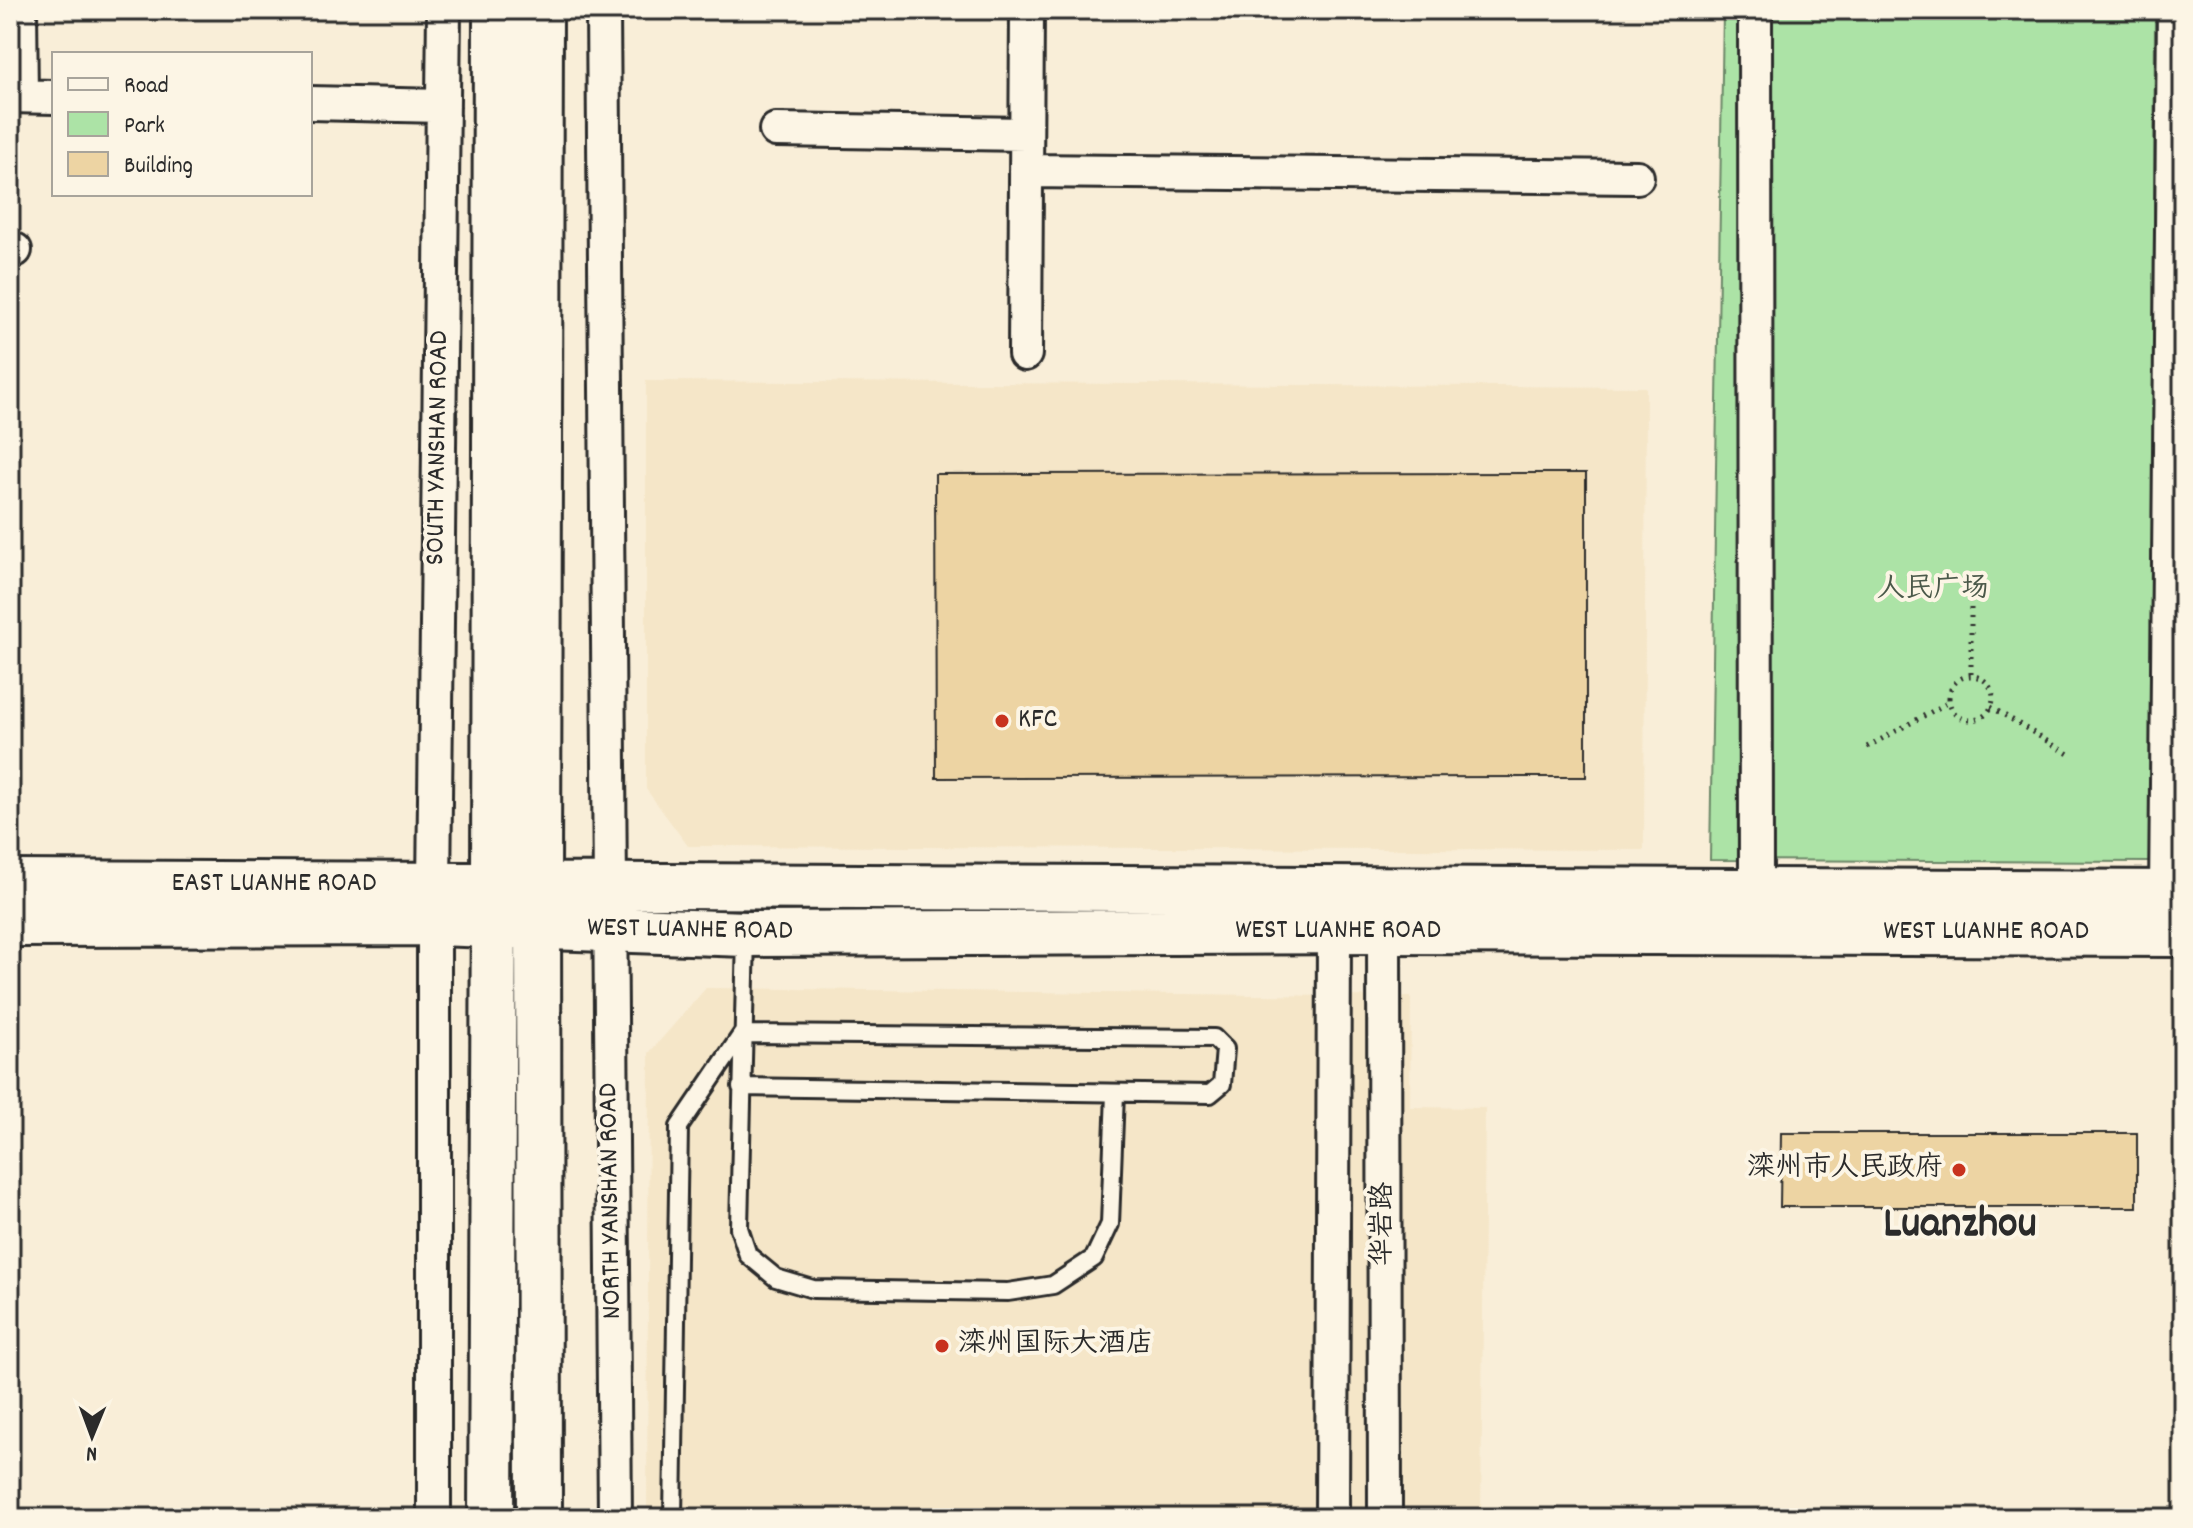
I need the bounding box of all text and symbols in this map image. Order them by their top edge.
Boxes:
legend [52,52,312,196]
text: Road [124,70,169,104]
text: Park [124,110,165,144]
text: Building [124,150,193,184]
street label: SOUTH YANSHAN ROAD [417,330,461,566]
park label: 人民广场 [1877,571,1989,611]
place label: KFC [1018,701,1057,741]
marker: KFC [993,712,1011,730]
street label: EAST LUANHE ROAD [172,865,376,905]
street label: WEST LUANHE ROAD [587,909,793,953]
street label: WEST LUANHE ROAD [1235,912,1441,952]
street label: WEST LUANHE ROAD [1883,913,2089,953]
street label: NORTH YANSHAN ROAD [590,1082,634,1320]
place label: 滦州市人民政府 [1747,1150,1943,1190]
marker: 滦州市人民政府 [1950,1161,1968,1179]
street label: 华岩路 [1365,1182,1405,1266]
district label: Luanzhou [1883,1195,2037,1258]
place label: 滦州国际大酒店 [958,1326,1154,1366]
marker: 滦州国际大酒店 [933,1337,951,1355]
north arrow [52,1396,132,1476]
text: N [86,1437,97,1468]

